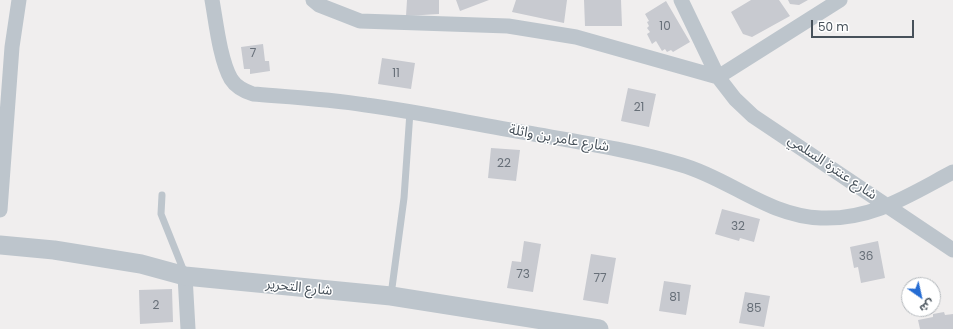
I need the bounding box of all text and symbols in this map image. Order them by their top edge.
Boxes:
scale bar [813,12,916,38]
text: 50 m [818,18,849,35]
house number: 10 [659,20,671,34]
house number: 7 [250,47,256,61]
house number: 11 [392,67,400,81]
house number: 21 [634,101,644,115]
street label: شارع عامر بن واثلة [508,122,610,156]
street label: شارع عنترة السلمي [784,132,880,204]
house number: 22 [497,157,511,171]
house number: 32 [731,220,745,234]
house number: 36 [859,250,873,264]
house number: 73 [516,268,530,282]
house number: 77 [593,272,607,286]
street label: شارع التحرير [265,276,333,300]
north arrow [901,277,941,317]
house number: 81 [669,291,681,305]
text: ش [916,295,938,317]
house number: 2 [153,299,159,313]
house number: 85 [746,302,762,316]

